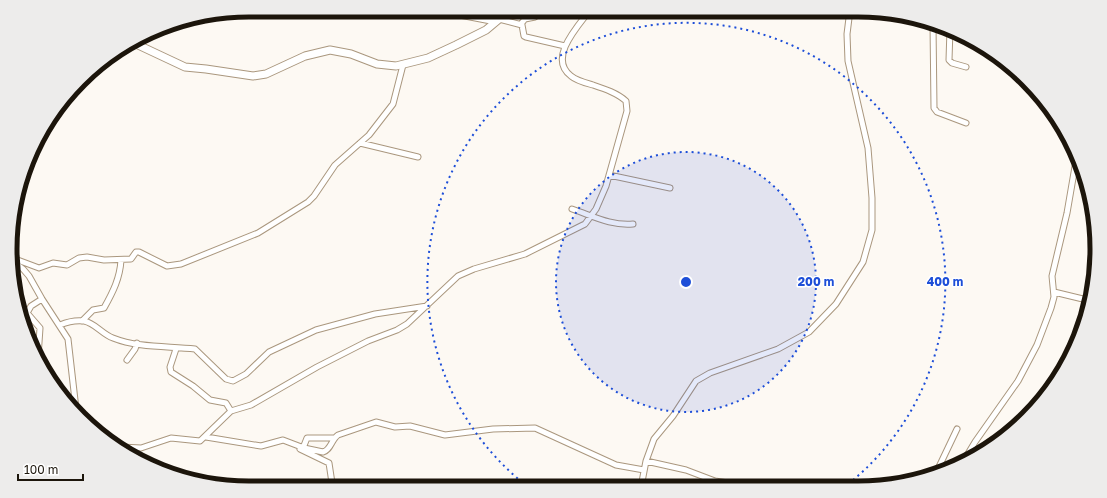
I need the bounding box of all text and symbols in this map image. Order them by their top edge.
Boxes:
text: 200 m [798,274,834,289]
text: 400 m [927,274,963,289]
centre of rings [679,275,693,289]
scale bar [18,456,83,482]
text: 100 m [24,462,58,477]

